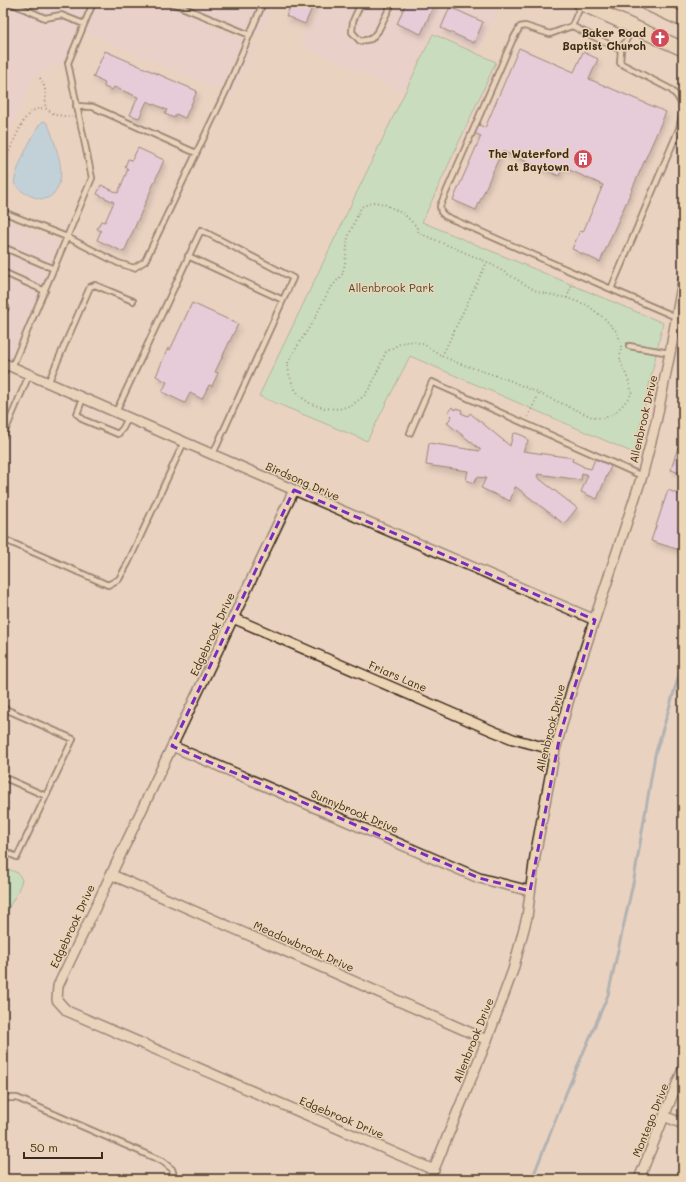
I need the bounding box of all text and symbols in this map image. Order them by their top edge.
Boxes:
place label: Baker Road Baptist Church [562,25,646,53]
church icon: Baker Road Baptist Church [649,27,671,49]
place label: The Waterford at Baytown [488,146,569,174]
building icon: The Waterford at Baytown [572,148,594,170]
park label: Allenbrook Park [348,280,434,295]
street label: Allenbrook Drive [626,373,660,465]
street label: Birdsong Drive [264,458,343,504]
street label: Edgebrook Drive [186,590,238,678]
street label: Friars Lane [367,657,430,695]
street label: Allenbrook Drive [532,682,568,774]
street label: Sunnybrook Drive [309,786,401,836]
street label: Edgebrook Drive [46,882,98,970]
street label: Meadowbrook Drive [251,917,357,975]
street label: Allenbrook Drive [449,995,497,1085]
street label: Montego Drive [628,1081,672,1159]
street label: Edgebrook Drive [297,1092,387,1142]
scale bar [24,1134,102,1160]
text: 50 m [30,1139,58,1155]

